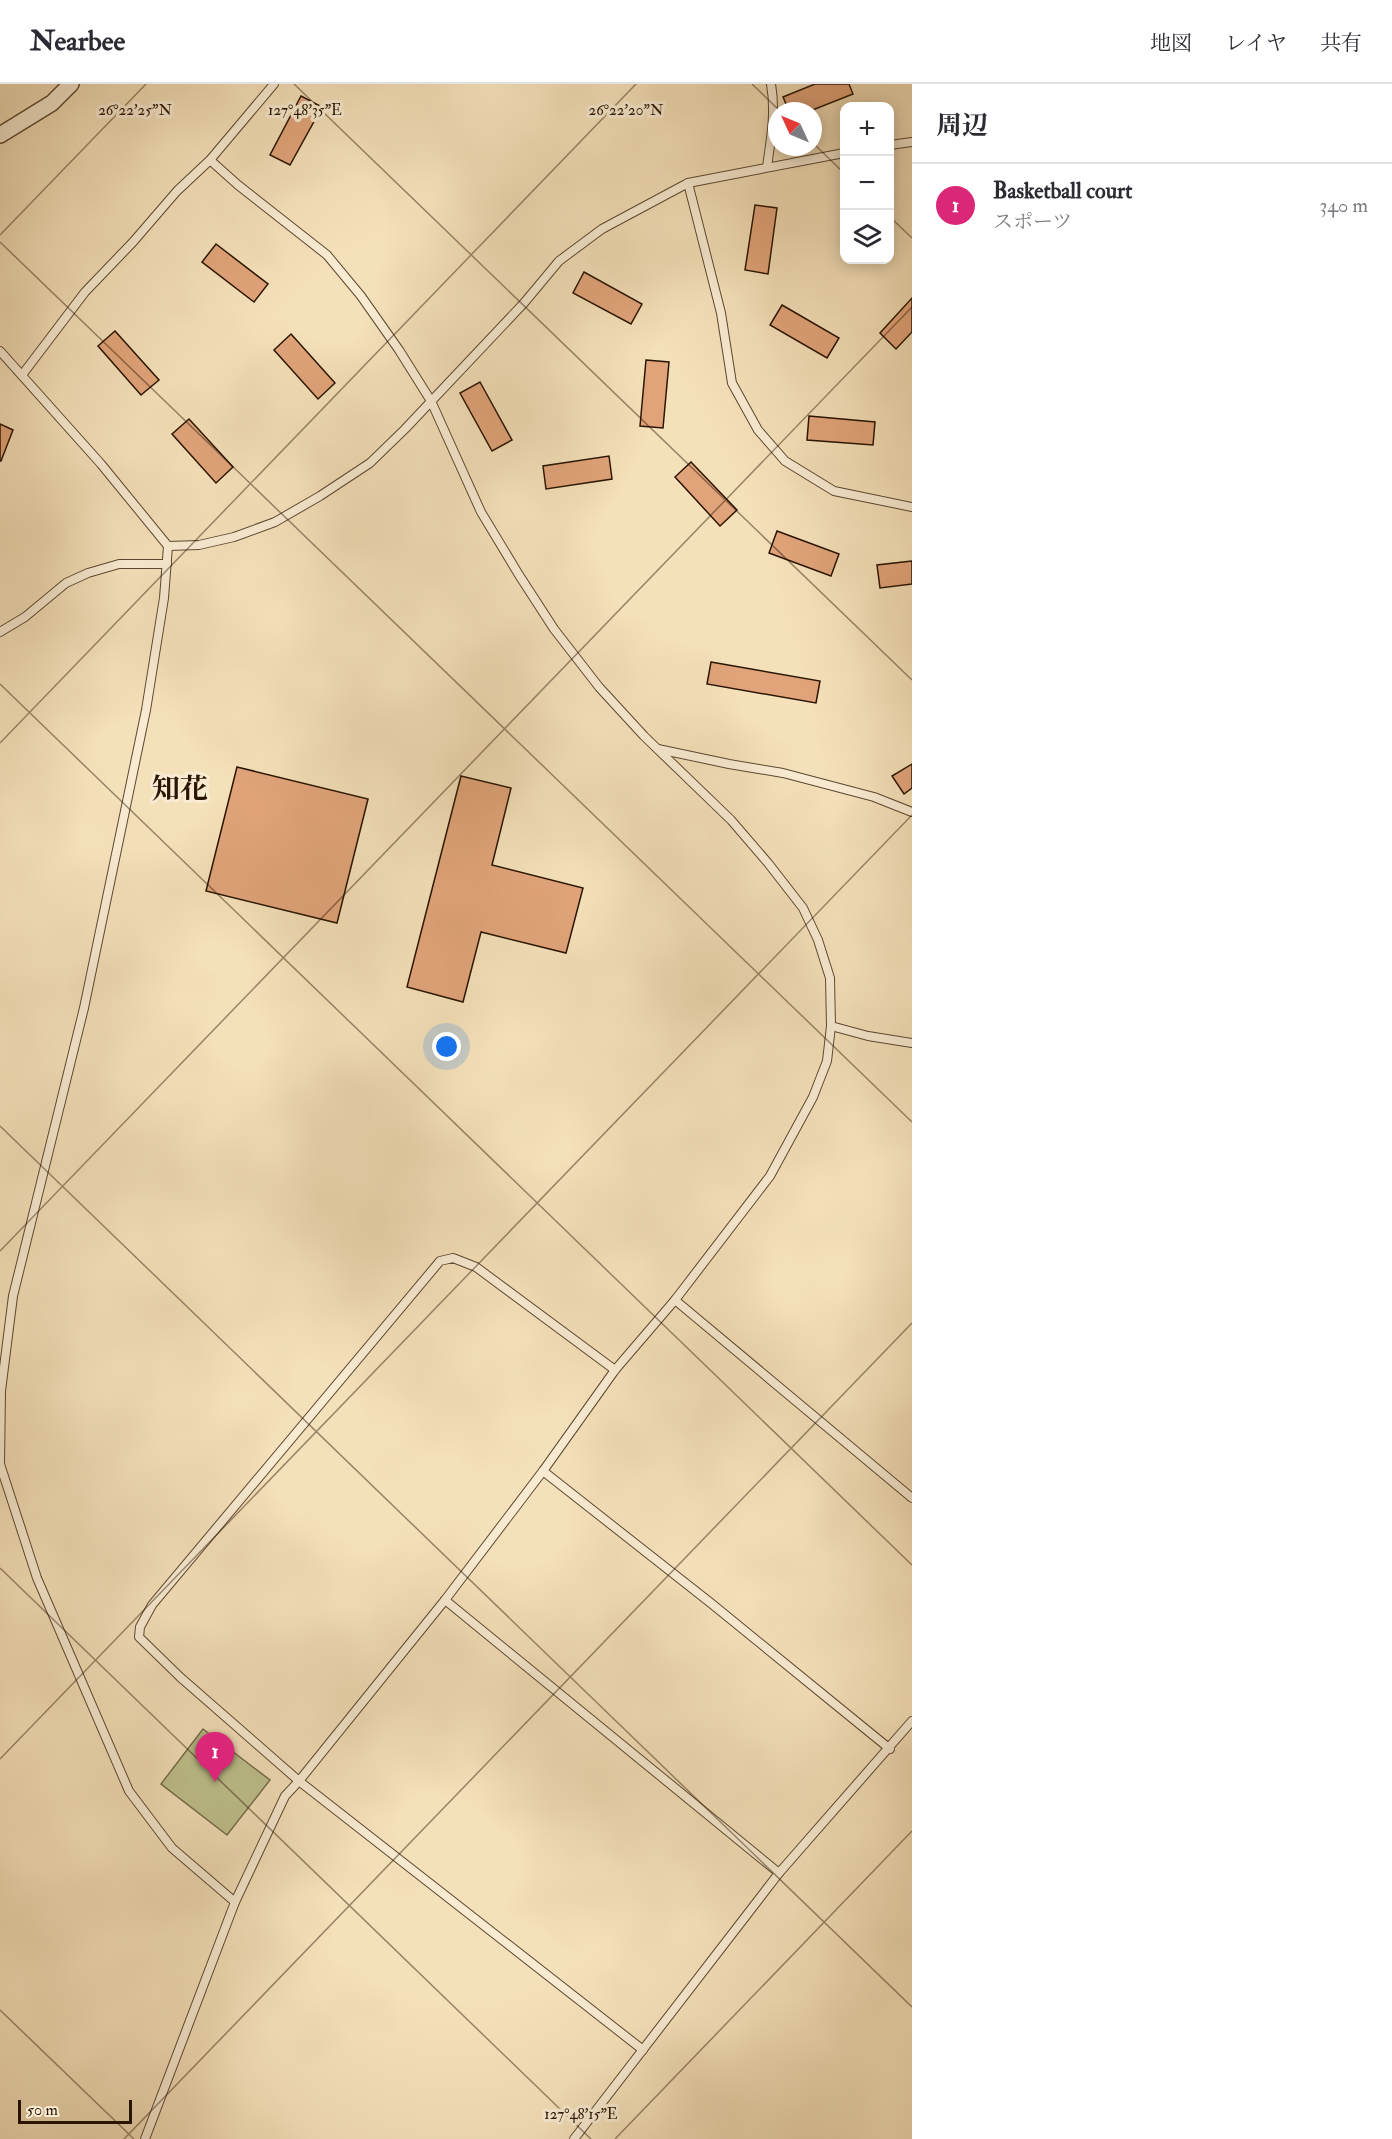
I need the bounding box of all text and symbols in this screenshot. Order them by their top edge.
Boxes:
text: Nearbee [30,24,125,59]
text: 地図 [1150,30,1192,57]
text: レイヤ [1225,30,1287,57]
text: 共有 [1320,30,1362,57]
text: 26°22'25"N [98,101,172,120]
text: 127°48'35"E [268,101,342,120]
text: 26°22'20"N [589,101,664,120]
north arrow [768,102,822,156]
map controls [840,102,894,264]
button: + [840,102,894,156]
text: 周辺 [936,110,988,142]
button: − [840,156,894,210]
text: Basketball court [993,177,1132,205]
text: 1 [952,193,959,218]
text: 340 m [1320,193,1368,218]
text: スポーツ [993,209,1072,234]
button: layers [840,210,894,264]
district label: 知花 [152,772,208,807]
your location [432,1032,461,1061]
pin: 1 [196,1732,234,1782]
scale bar [18,2097,132,2124]
text: 50 m [27,2100,58,2120]
text: 127°48'15"E [544,2105,618,2124]

